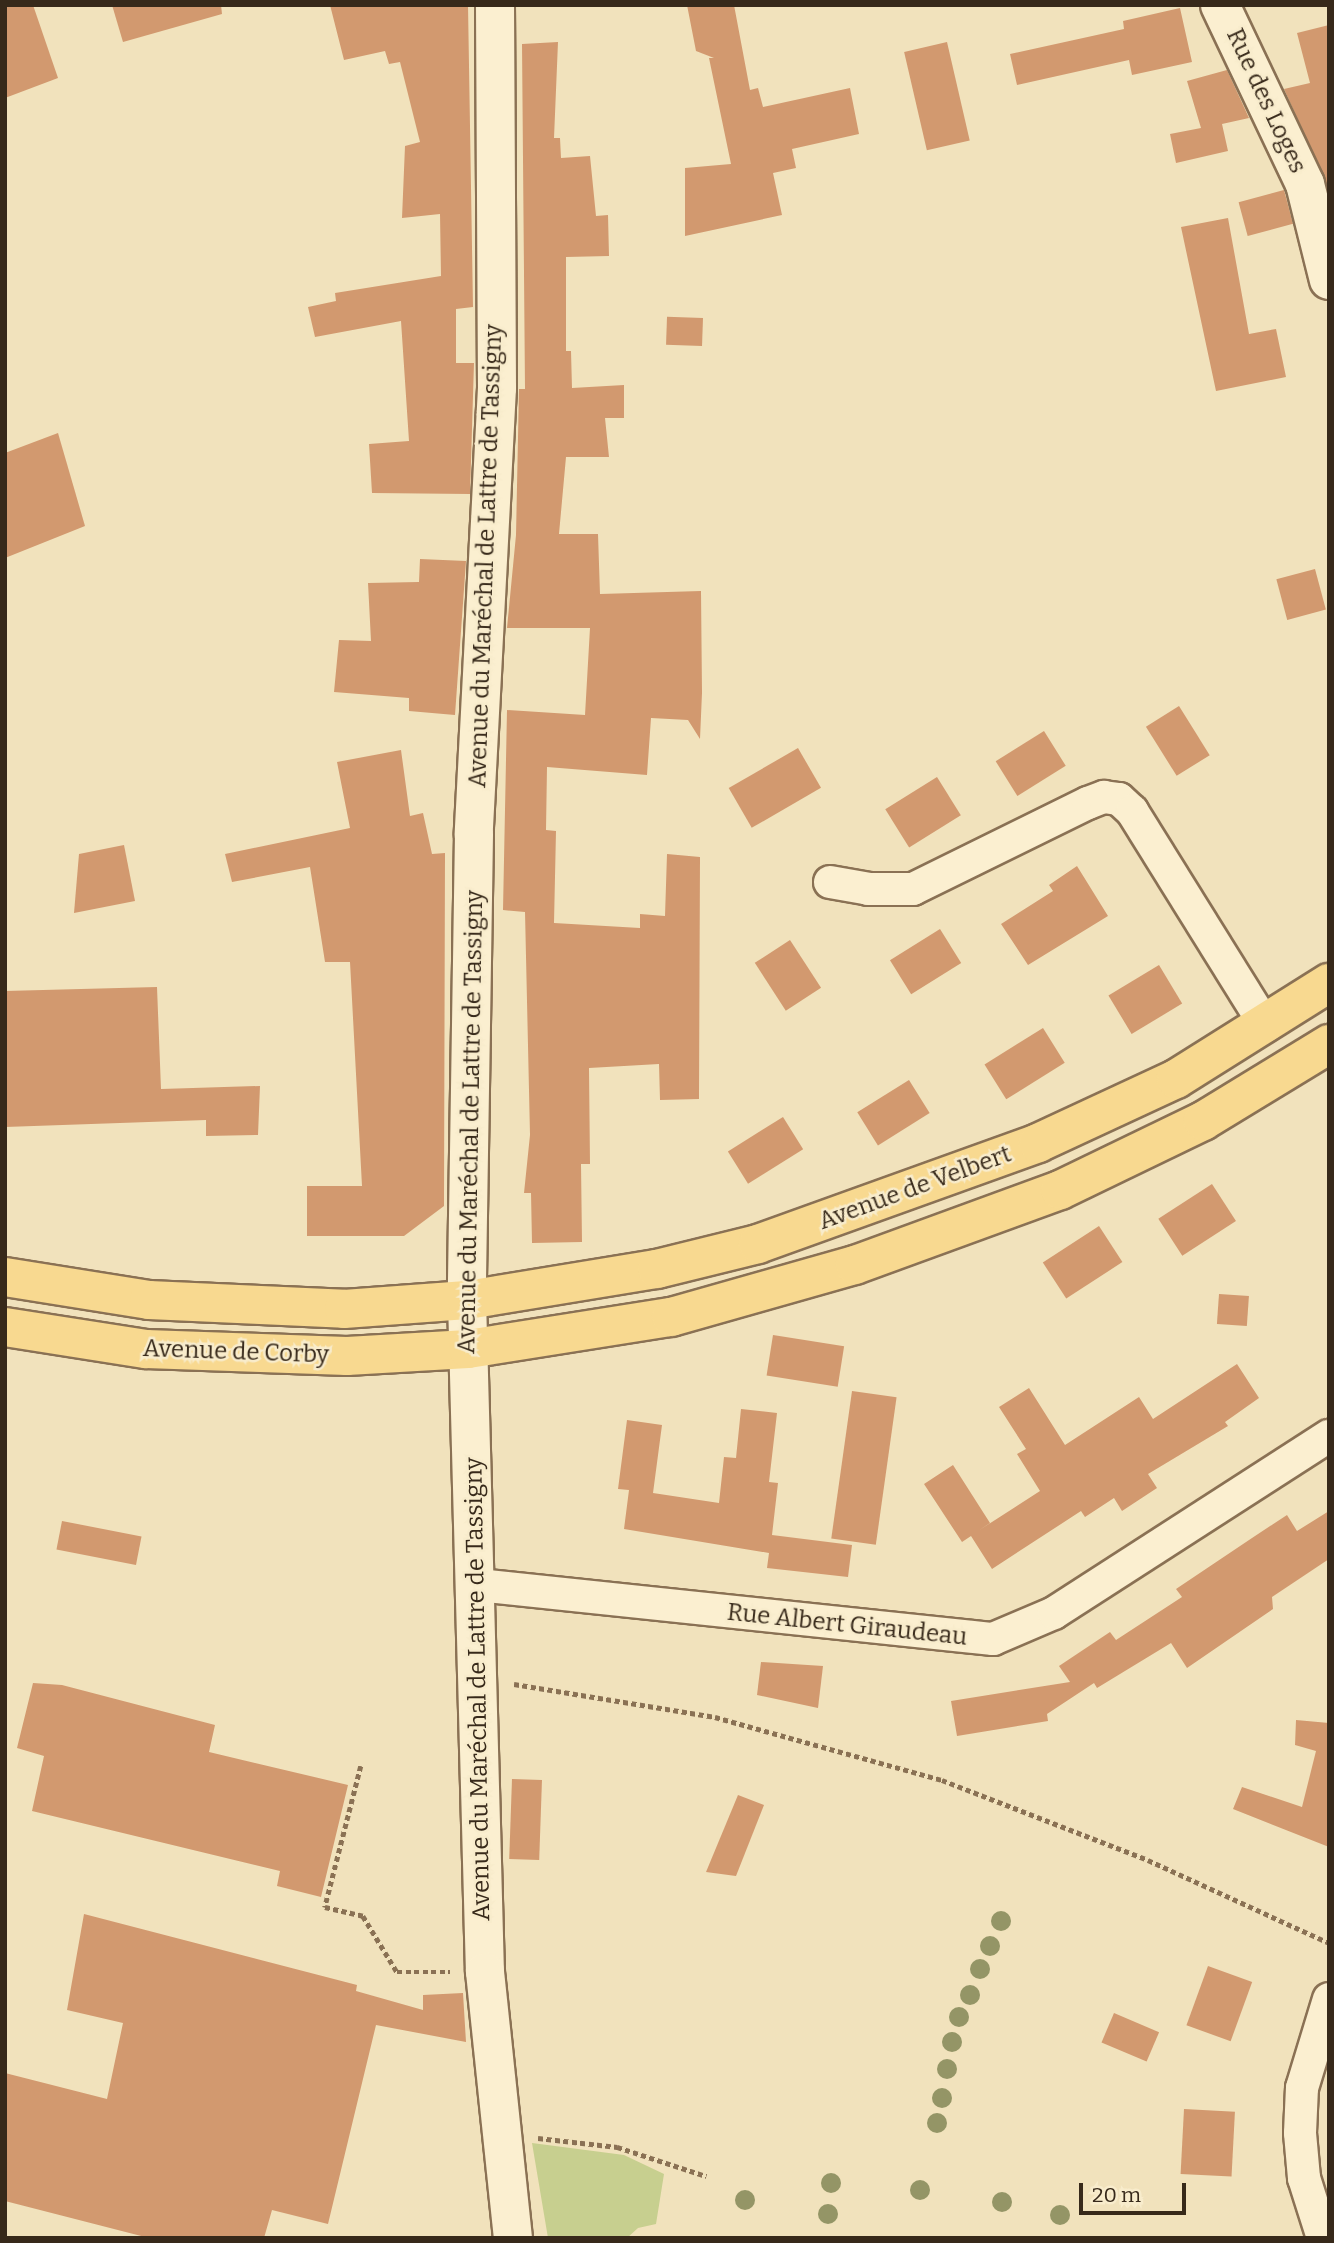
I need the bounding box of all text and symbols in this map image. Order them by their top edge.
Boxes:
street label: Rue des Loges [1220,24,1312,178]
street label: Avenue du Maréchal de Lattre de Tassigny [464,324,508,788]
street label: Avenue du Maréchal de Lattre de Tassigny [453,890,489,1354]
street label: Avenue de Velbert [815,1140,1015,1236]
street label: Avenue de Corby [142,1334,330,1370]
street label: Avenue du Maréchal de Lattre de Tassigny [460,1457,496,1921]
street label: Rue Albert Giraudeau [726,1598,968,1652]
scale bar [1082,2170,1189,2214]
text: 20 m [1092,2182,1141,2208]

